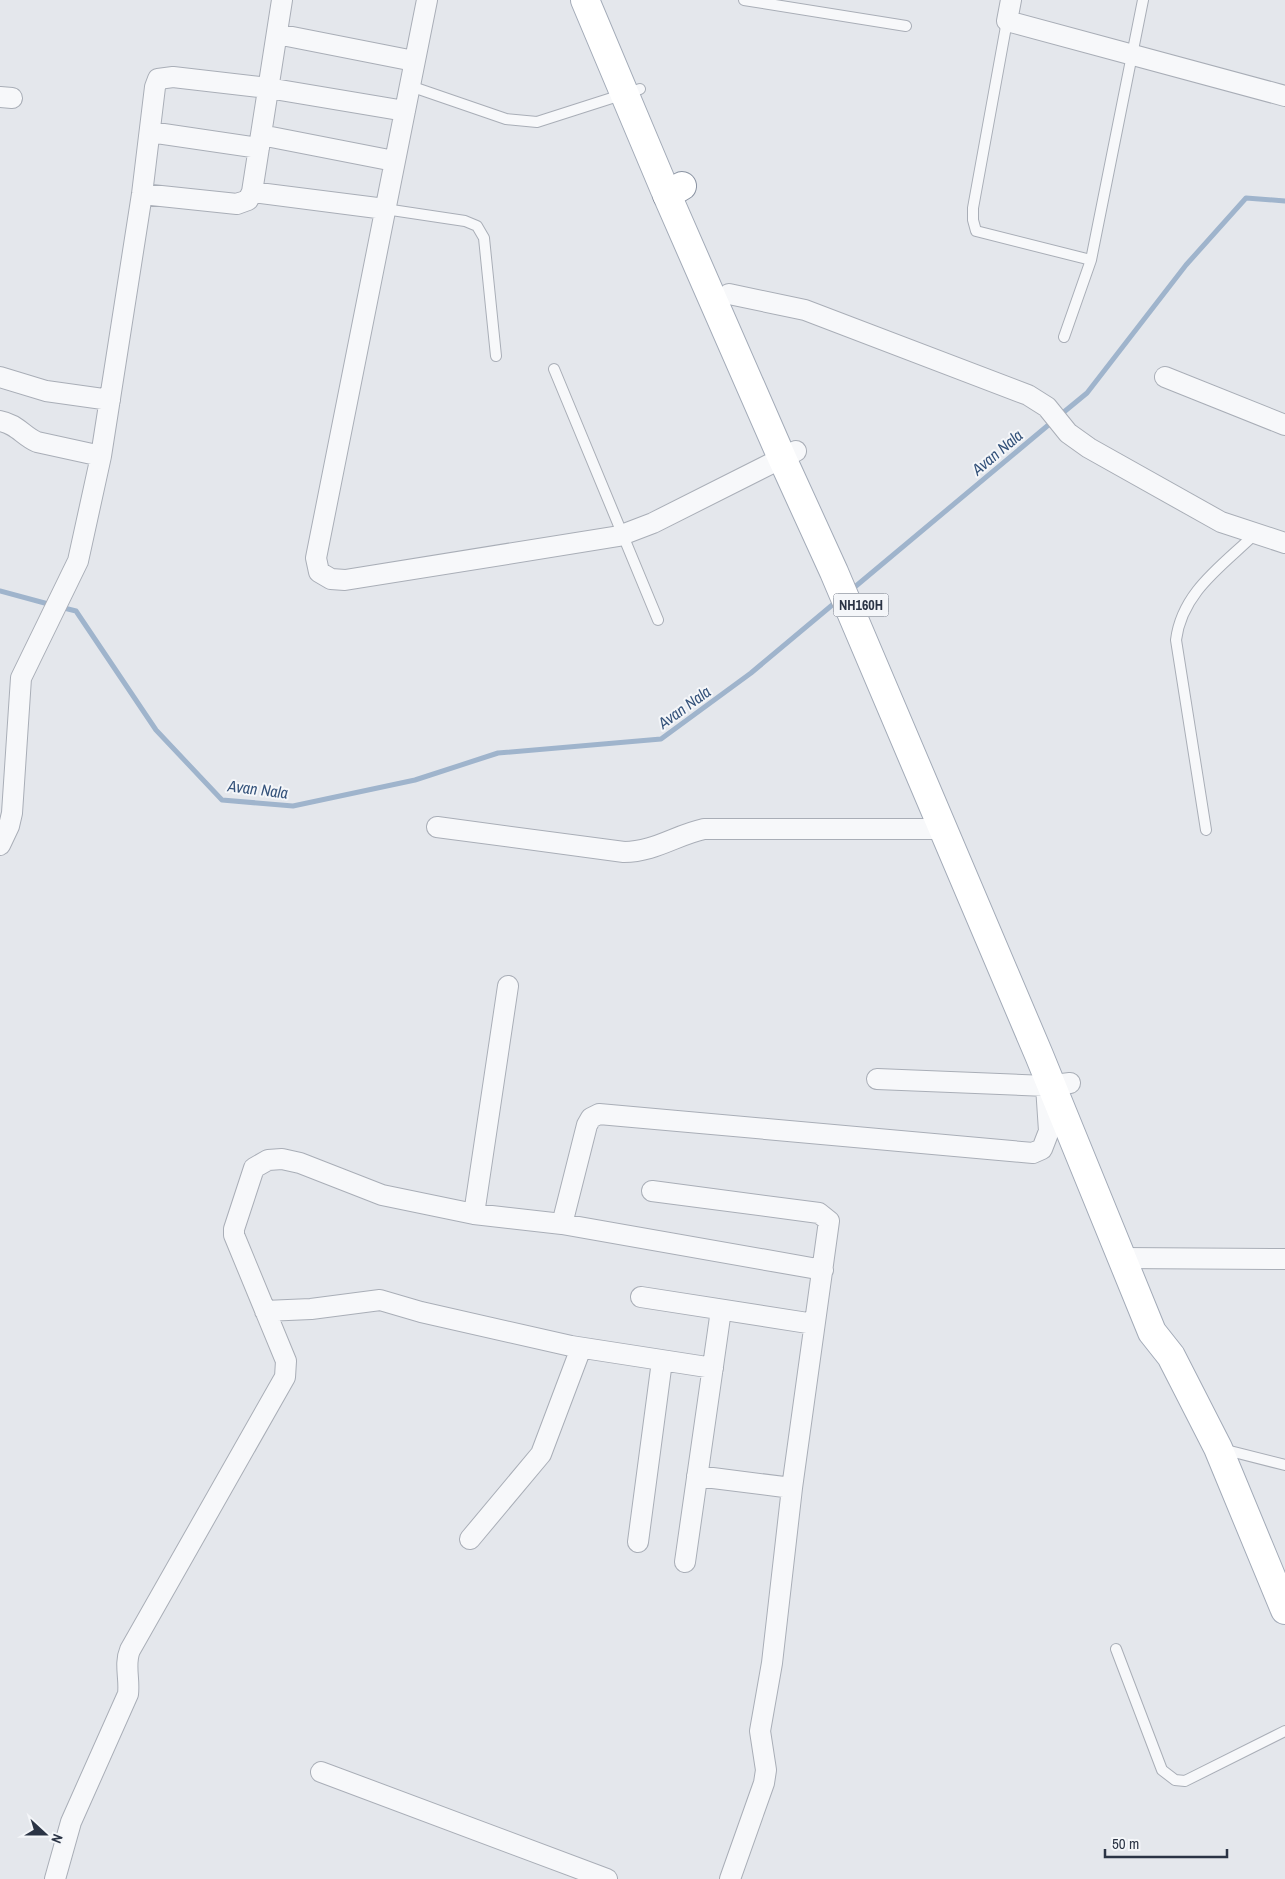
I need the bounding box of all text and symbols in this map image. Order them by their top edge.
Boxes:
water label: Avan Nala [966,424,1027,480]
road number: NH160H [834,594,888,616]
water label: Avan Nala [652,680,715,734]
water label: Avan Nala [226,774,289,804]
north arrow [20,1809,70,1859]
scale bar [1105,1826,1228,1858]
text: N [47,1832,67,1846]
text: 50 m [1112,1833,1139,1854]

